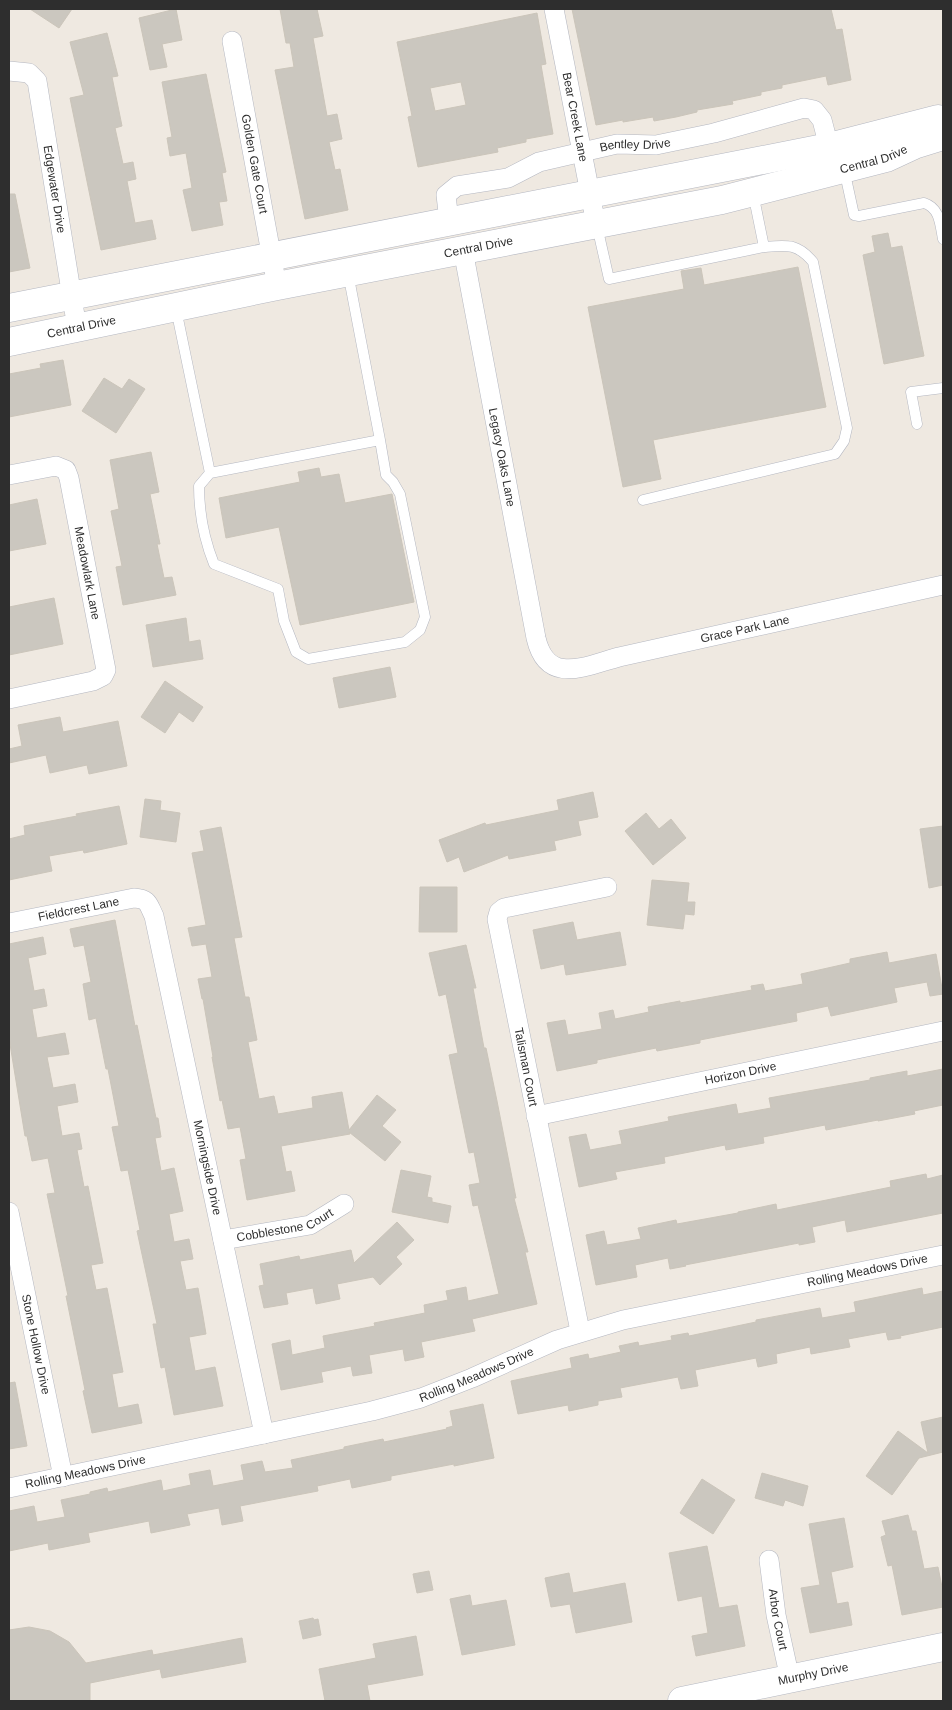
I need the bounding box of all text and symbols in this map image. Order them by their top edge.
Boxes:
street label: Bear Creek Lane [560,71,591,163]
street label: Golden Gate Court [239,113,271,215]
street label: Bentley Drive [598,135,672,155]
street label: Central Drive [838,142,910,177]
street label: Edgewater Drive [41,144,69,234]
street label: Central Drive [443,233,515,261]
street label: Central Drive [46,313,117,341]
street label: Legacy Oaks Lane [486,407,518,508]
street label: Meadowlark Lane [71,525,103,621]
street label: Grace Park Lane [699,612,791,646]
street label: Fieldcrest Lane [37,894,121,924]
street label: Talisman Court [511,1026,541,1108]
street label: Horizon Drive [704,1059,778,1088]
street label: Morningside Drive [191,1119,224,1217]
street label: Cobblestone Court [235,1205,336,1245]
street label: Rolling Meadows Drive [806,1251,929,1289]
street label: Stone Hollow Drive [19,1293,53,1396]
street label: Rolling Meadows Drive [417,1344,536,1405]
street label: Rolling Meadows Drive [24,1452,147,1491]
street label: Arbor Court [766,1588,791,1652]
street label: Murphy Drive [777,1660,850,1688]

